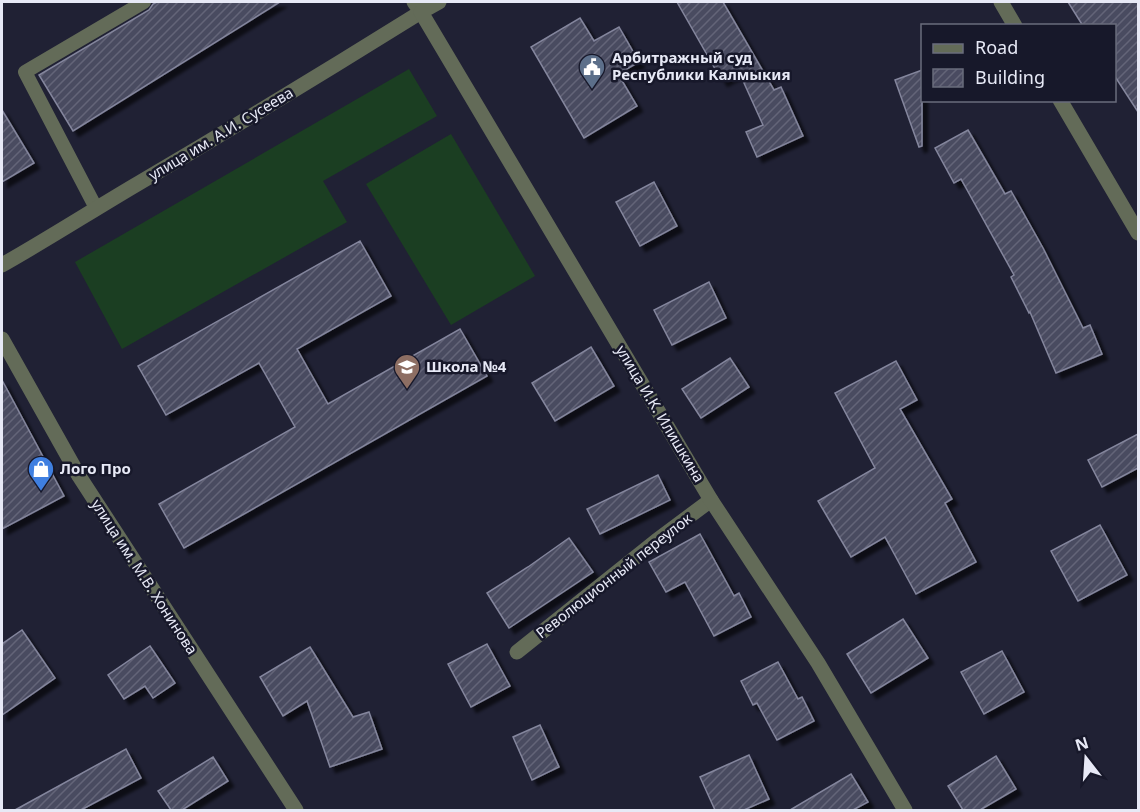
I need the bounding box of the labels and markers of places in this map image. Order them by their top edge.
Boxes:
place label: Арбитражный суд Республики Калмыкия [612,47,791,84]
public building icon: Арбитражный суд Республики Калмыкия [577,52,607,90]
school or university icon: Школа №4 [392,352,422,390]
place label: Школа №4 [426,356,507,376]
shop icon: Лого Про [26,454,56,492]
place label: Лого Про [60,458,131,478]

